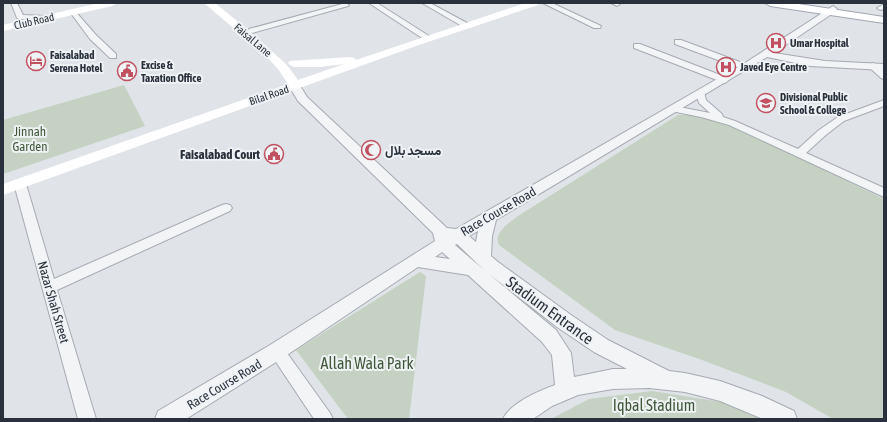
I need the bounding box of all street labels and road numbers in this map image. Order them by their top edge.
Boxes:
street label: Club Road [13,11,55,31]
street label: Faisal Lane [232,21,274,59]
street label: Bilal Road [248,83,290,107]
street label: Race Course Road [458,184,538,239]
street label: Nazar Shah Street [35,259,72,345]
street label: Stadium Entrance [503,272,597,348]
street label: Race Course Road [184,356,264,413]

